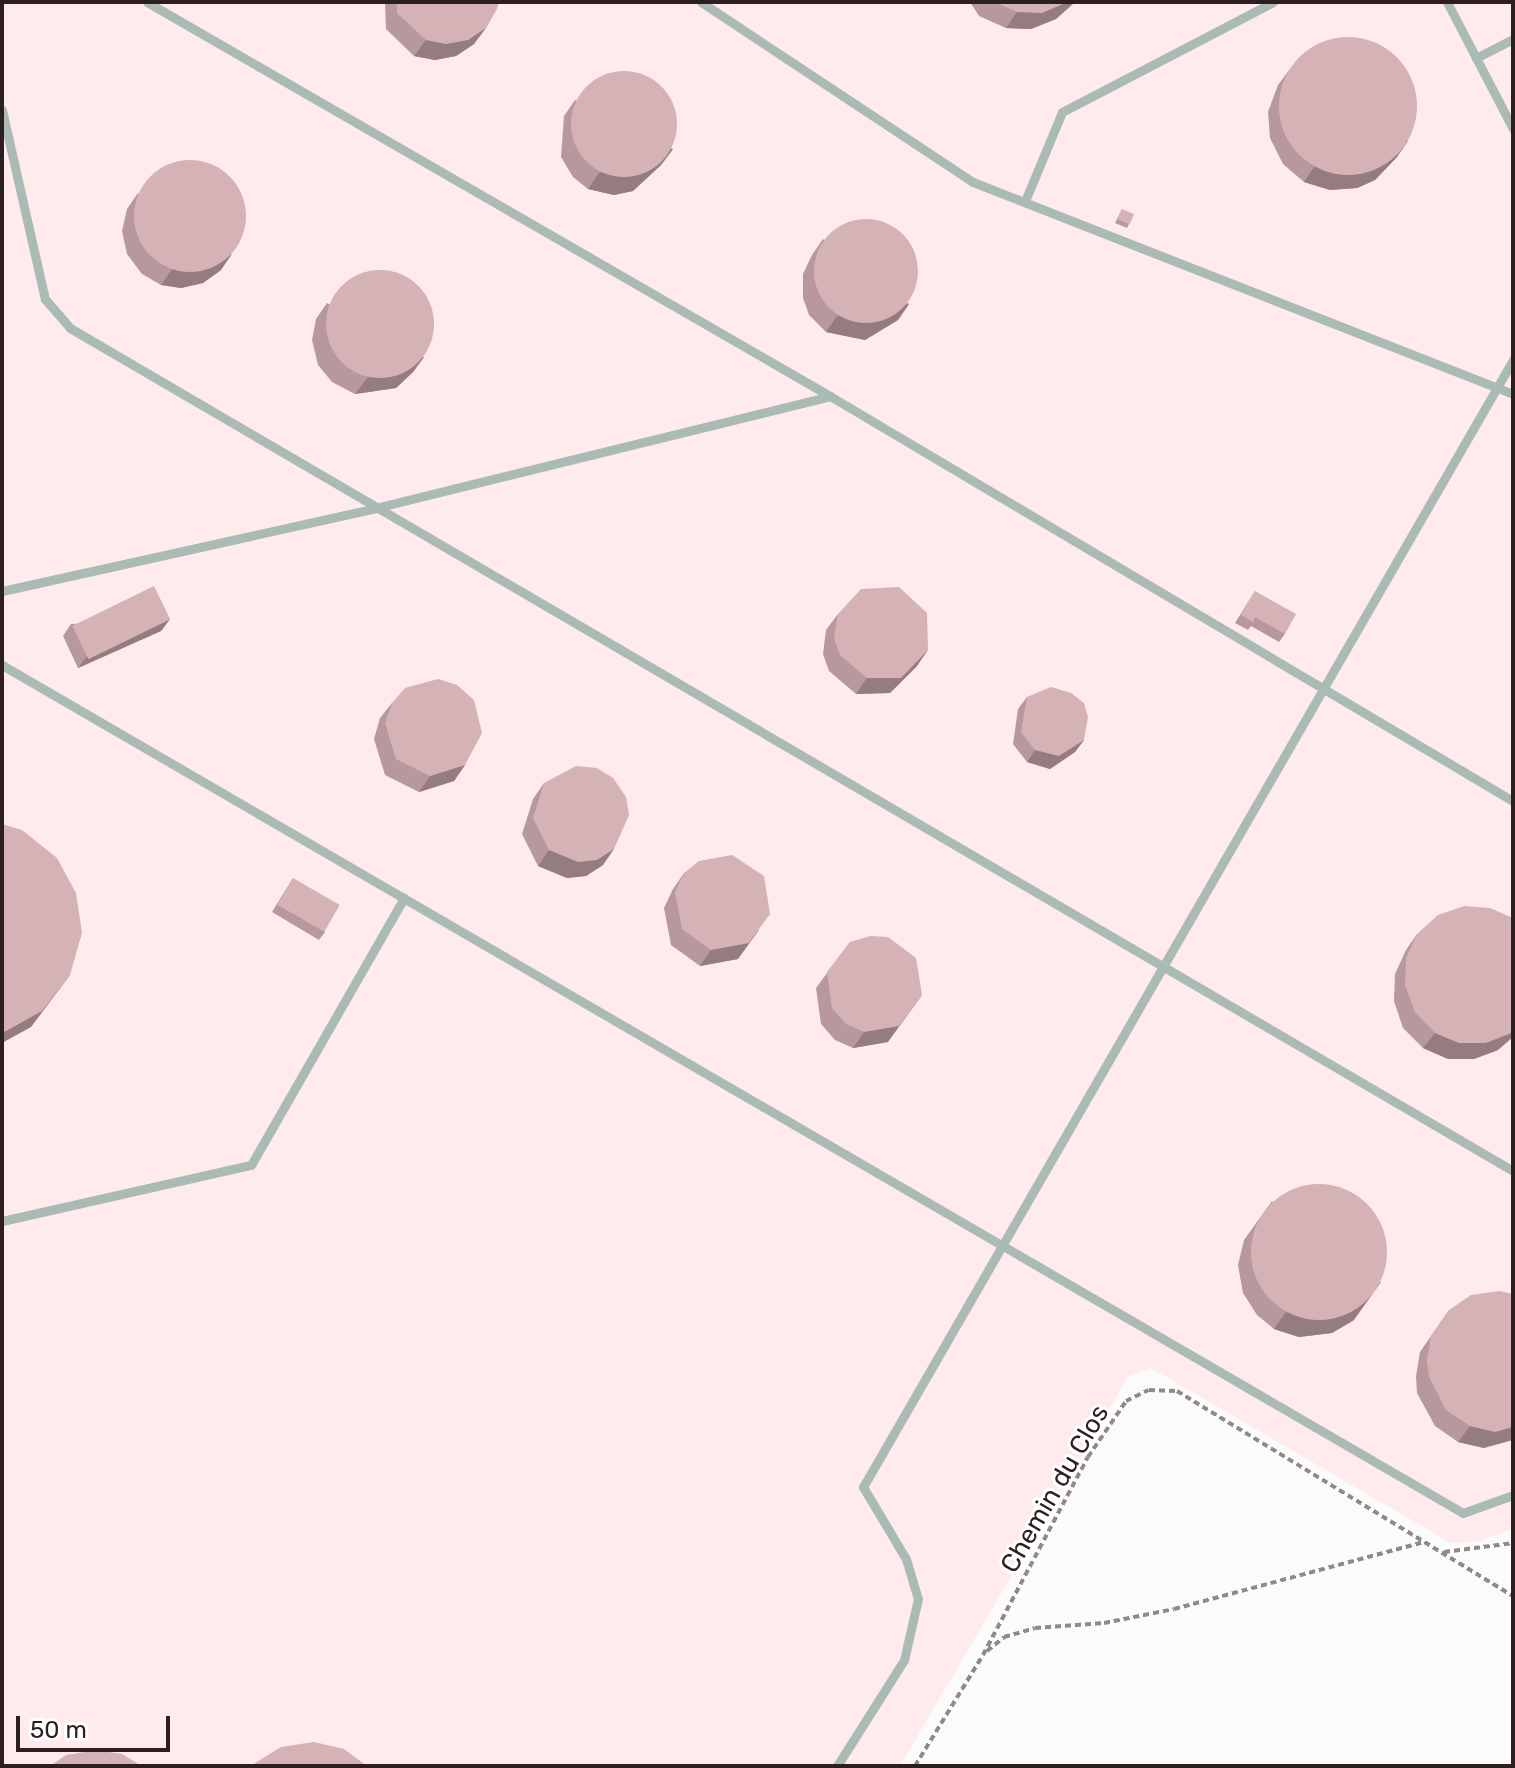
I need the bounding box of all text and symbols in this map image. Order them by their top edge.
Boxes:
street label: Chemin du Clos [994,1400,1116,1578]
scale bar [20,1700,174,1750]
text: 50 m [30,1716,87,1744]

